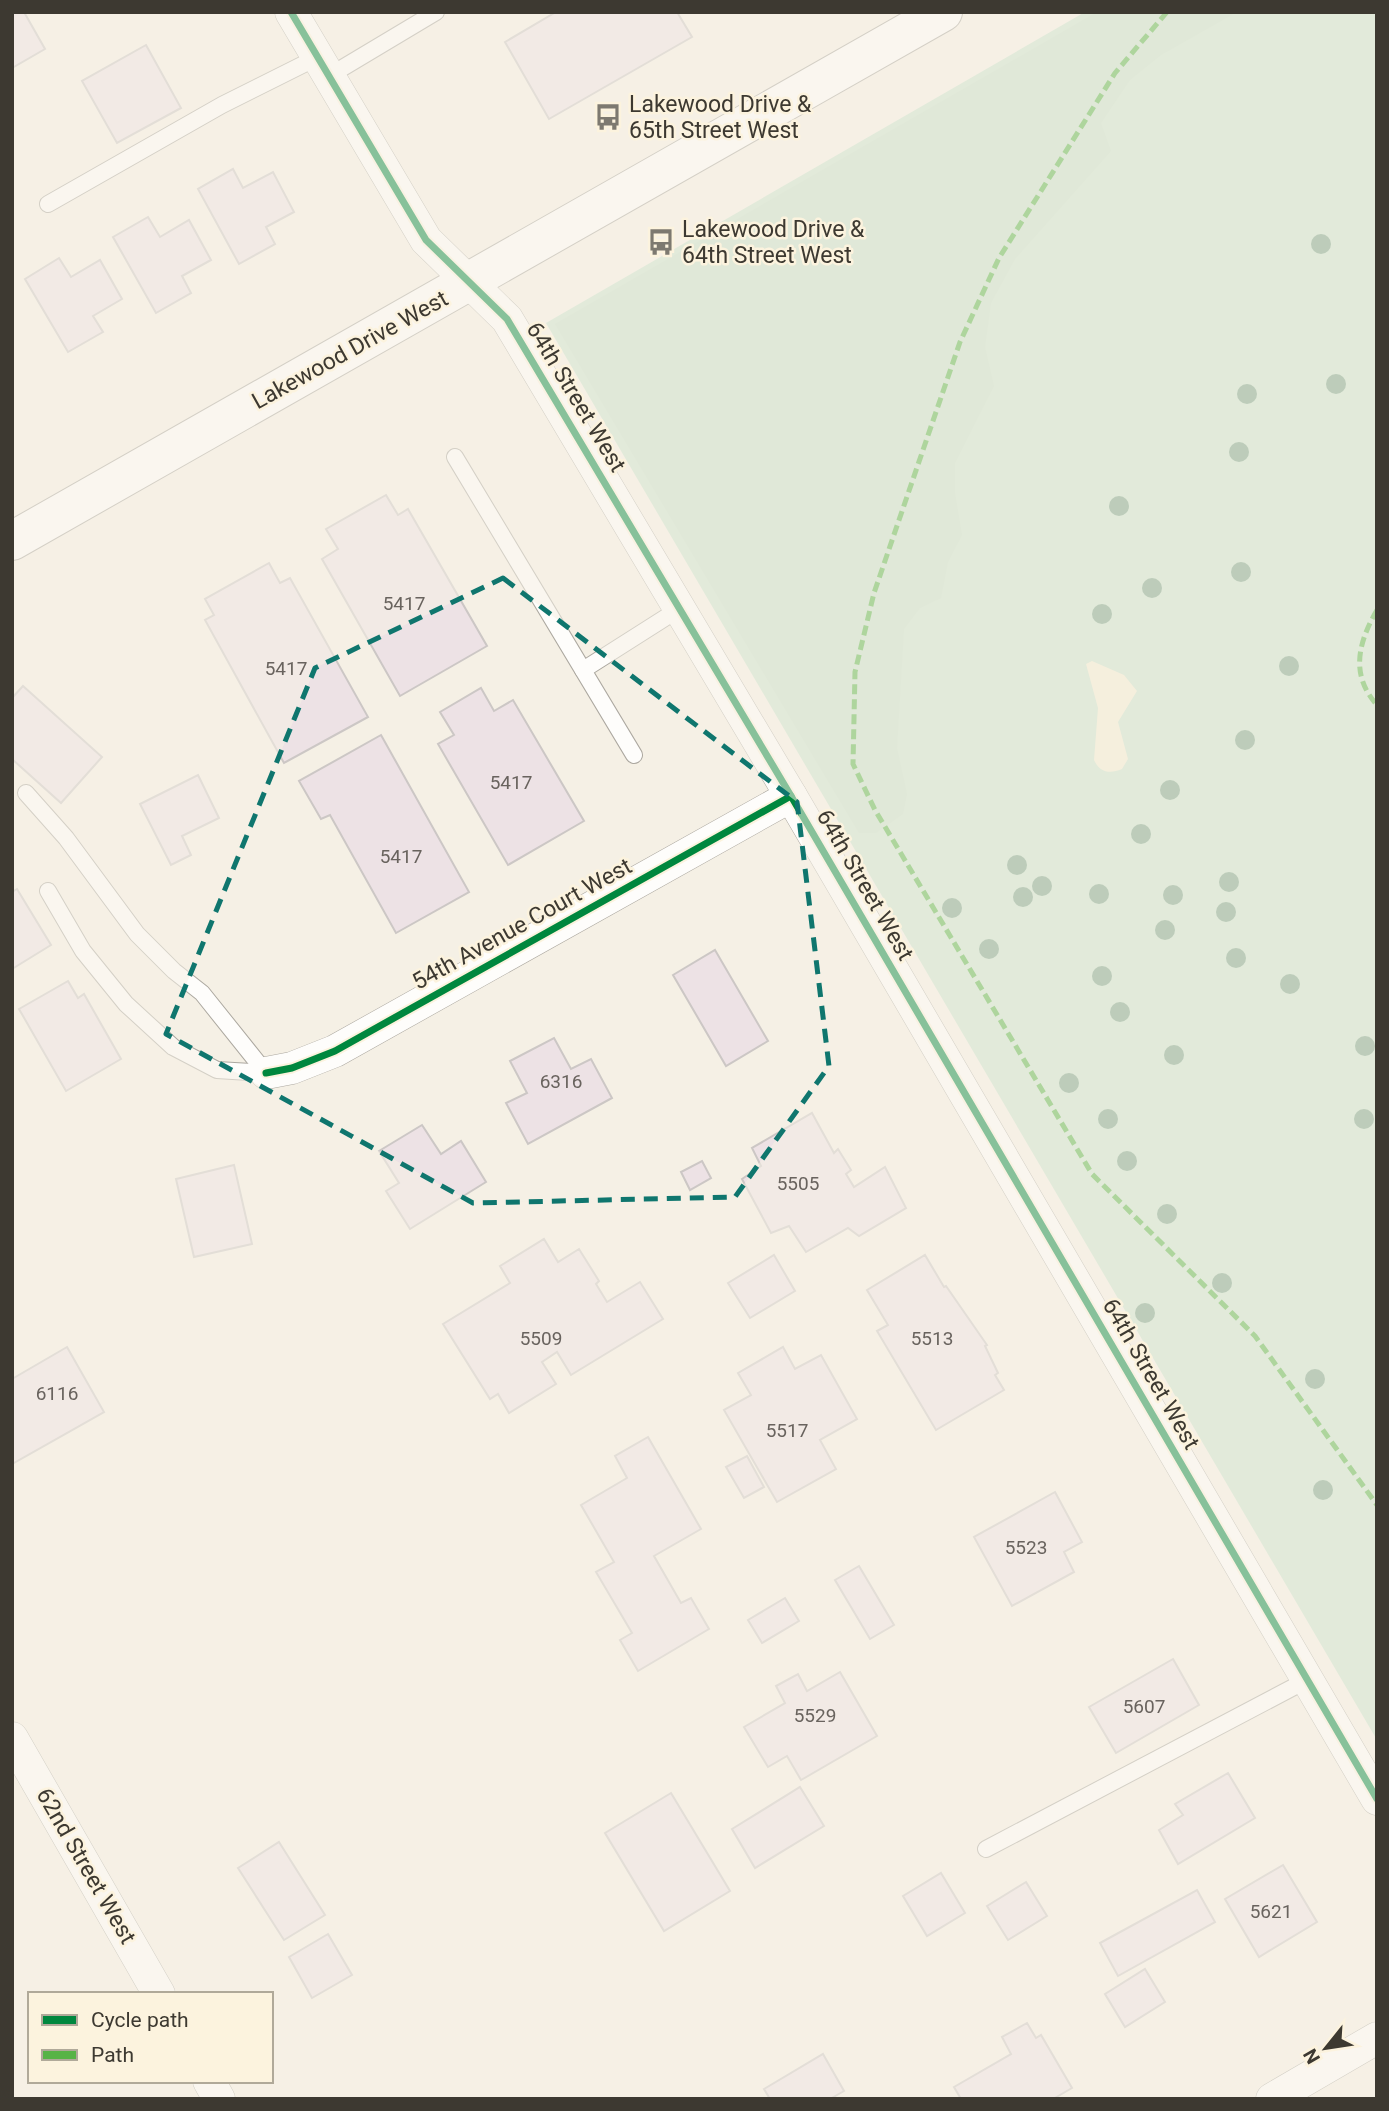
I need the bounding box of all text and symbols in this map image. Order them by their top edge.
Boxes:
place label: Lakewood Drive & 65th Street West [629,91,812,144]
bus stop icon: Lakewood Drive & 65th Street West [593,102,623,132]
place label: Lakewood Drive & 64th Street West [682,216,865,269]
bus stop icon: Lakewood Drive & 64th Street West [646,227,676,257]
street label: Lakewood Drive West [247,285,453,415]
street label: 64th Street West [521,317,631,477]
house number: 5417 [383,592,425,615]
house number: 5417 [265,657,307,680]
house number: 5417 [490,771,532,794]
street label: 64th Street West [811,805,919,965]
house number: 5417 [380,845,422,868]
street label: 54th Avenue Court West [408,852,636,996]
house number: 6316 [540,1070,582,1093]
house number: 5505 [777,1172,819,1195]
street label: 64th Street West [1097,1294,1205,1454]
house number: 5509 [520,1327,562,1350]
house number: 5513 [911,1327,953,1350]
house number: 6116 [36,1382,78,1405]
house number: 5517 [766,1419,808,1442]
house number: 5523 [1005,1536,1047,1559]
house number: 5607 [1123,1695,1165,1718]
house number: 5529 [794,1704,836,1727]
street label: 62nd Street West [30,1783,142,1949]
house number: 5621 [1250,1900,1292,1923]
legend [28,1992,273,2083]
text: Cycle path [91,2008,189,2032]
north arrow [1291,2013,1361,2083]
text: Path [91,2043,134,2067]
text: N [1298,2045,1325,2068]

